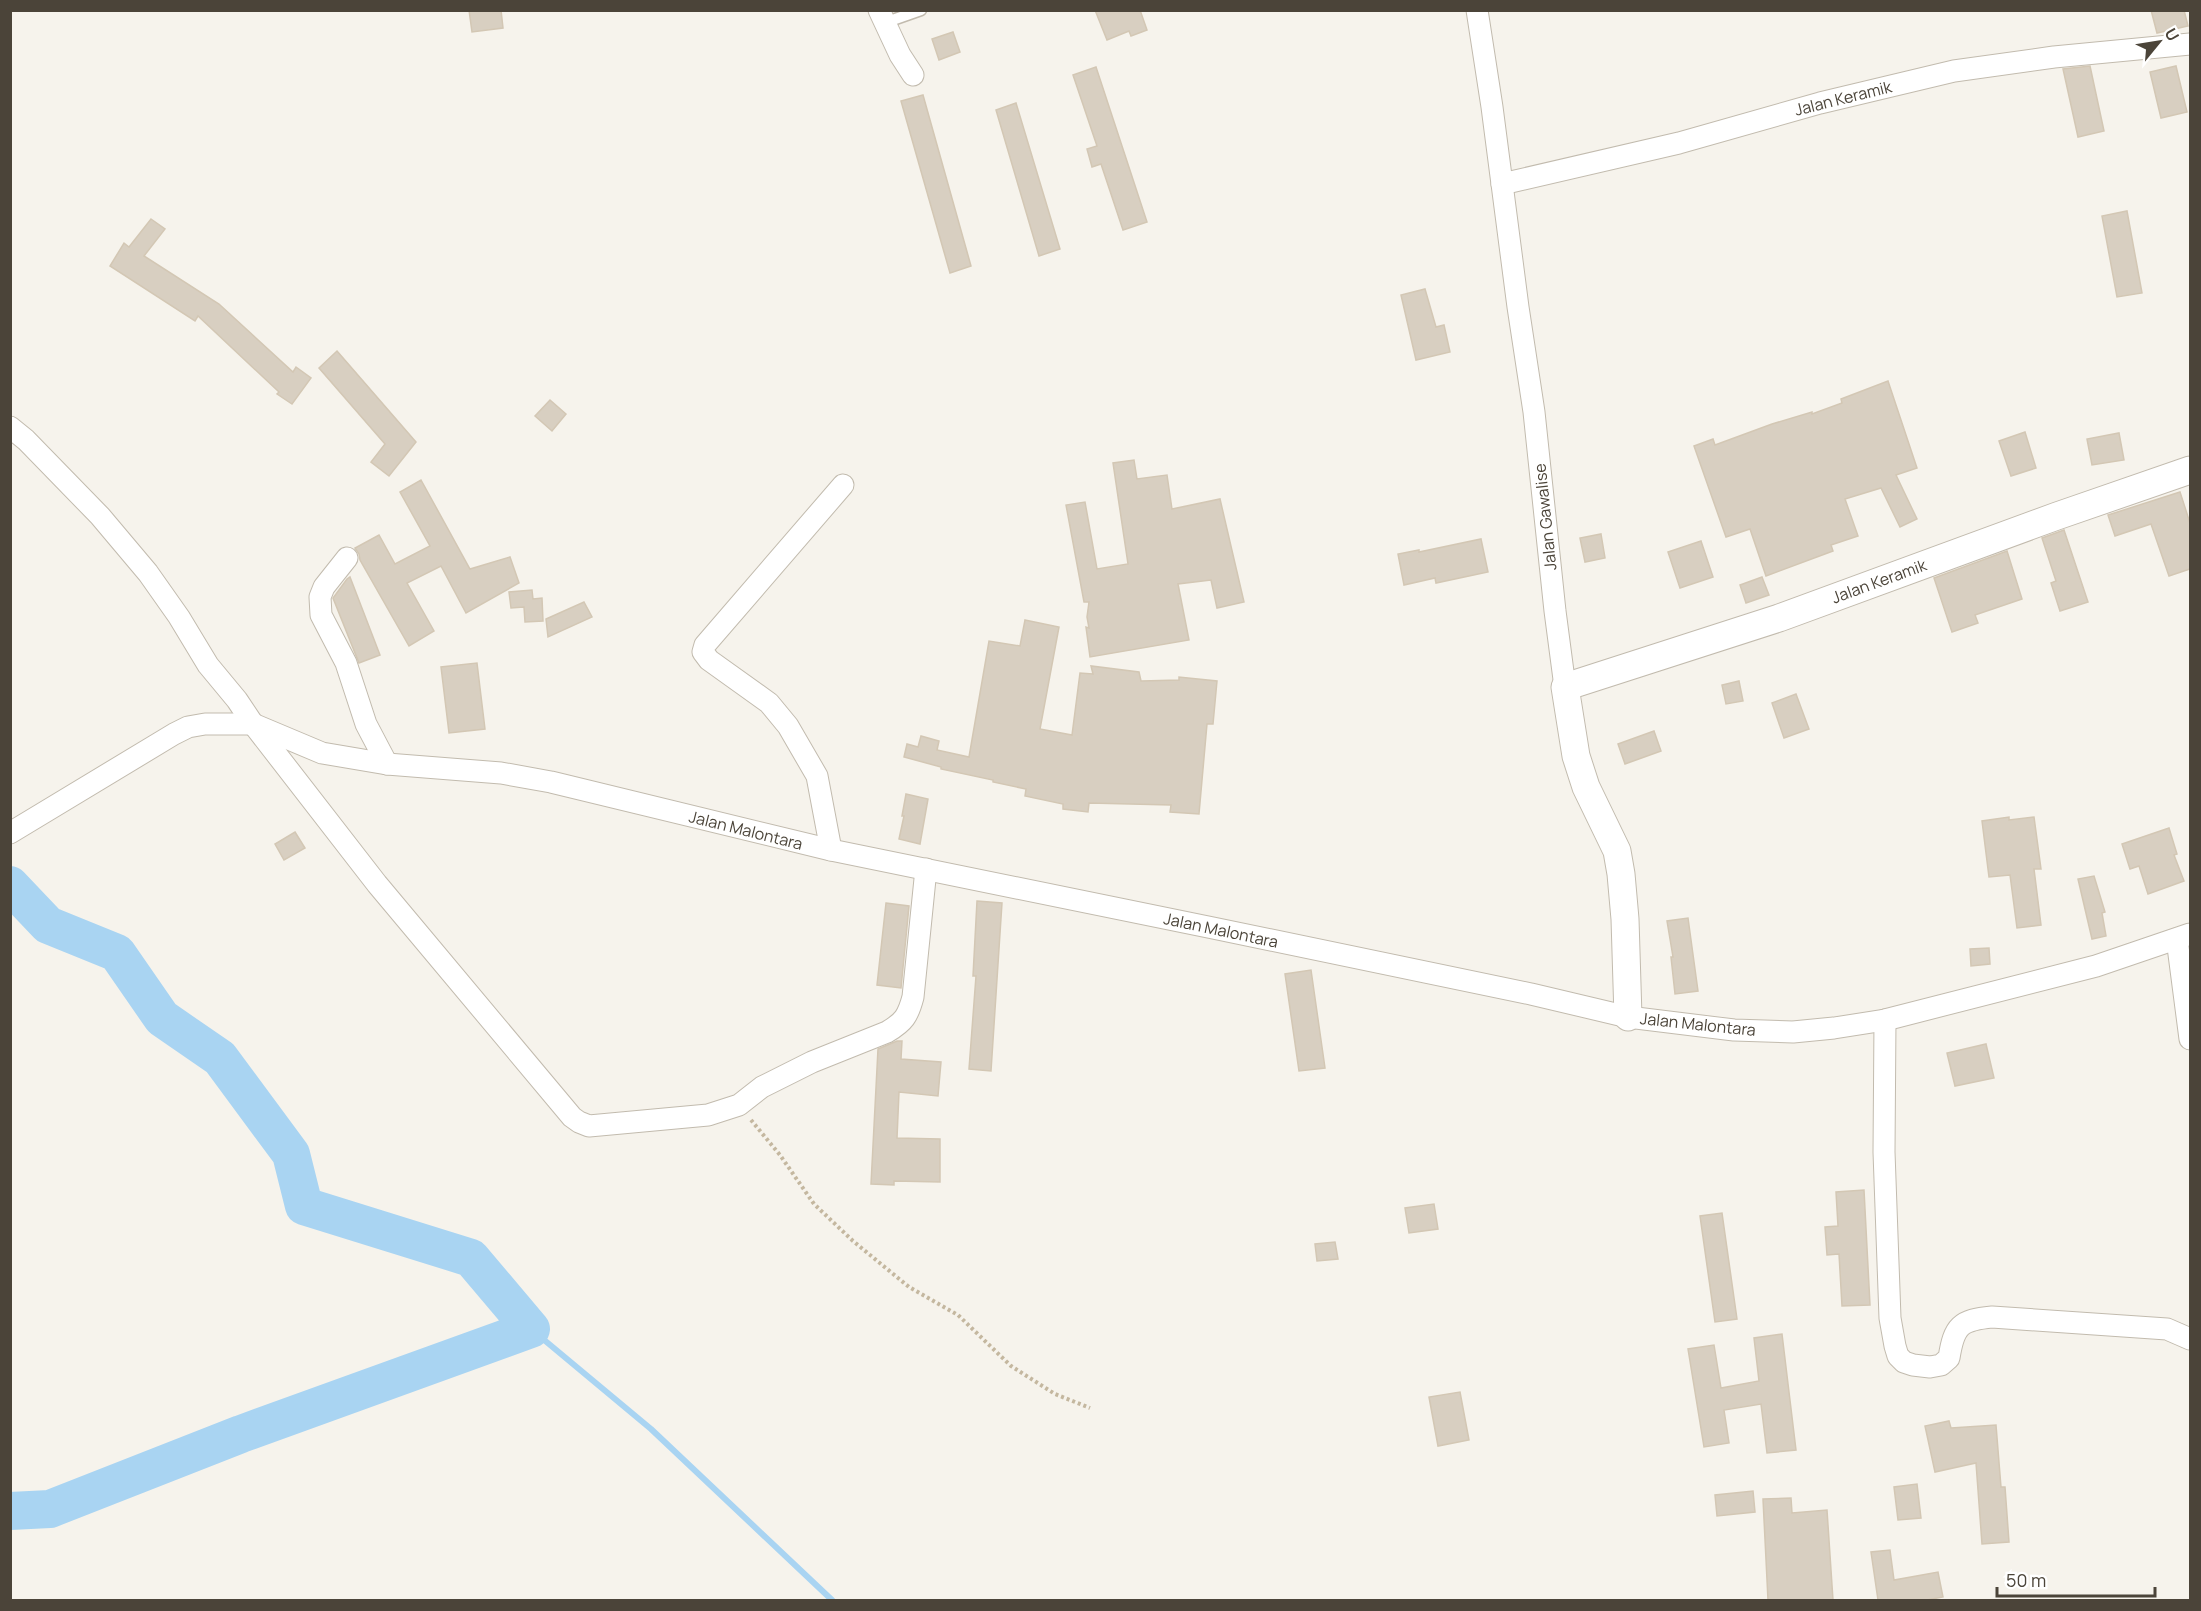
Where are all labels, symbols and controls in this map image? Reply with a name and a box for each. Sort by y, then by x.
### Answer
north arrow [2129,12,2189,72]
text: U [2160,24,2184,45]
street label: Jalan Keramik [1792,75,1895,121]
street label: Jalan Gawalise [1528,462,1562,572]
street label: Jalan Keramik [1829,553,1930,608]
street label: Jalan Malontara [687,805,805,855]
street label: Jalan Malontara [1162,907,1280,953]
street label: Jalan Malontara [1639,1007,1757,1041]
scale bar [1997,1560,2154,1598]
text: 50 m [2006,1568,2046,1592]

